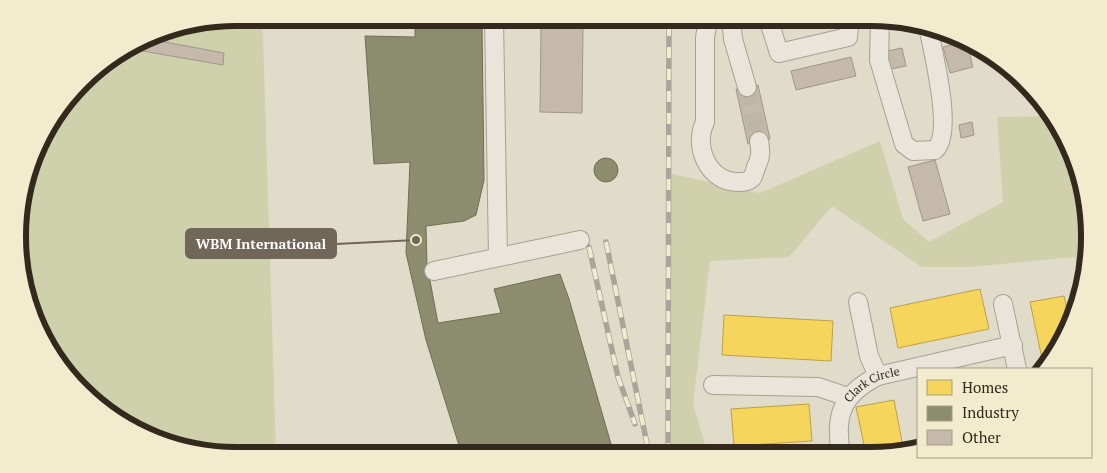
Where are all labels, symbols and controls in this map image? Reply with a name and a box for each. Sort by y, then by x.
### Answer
callout: WBM International [186,229,336,258]
text: WBM International [196,234,327,253]
street label: Clark Circle [840,363,901,405]
legend [917,368,1092,458]
text: Homes [962,377,1008,397]
text: Industry [962,402,1019,422]
text: Other [962,427,1001,447]

